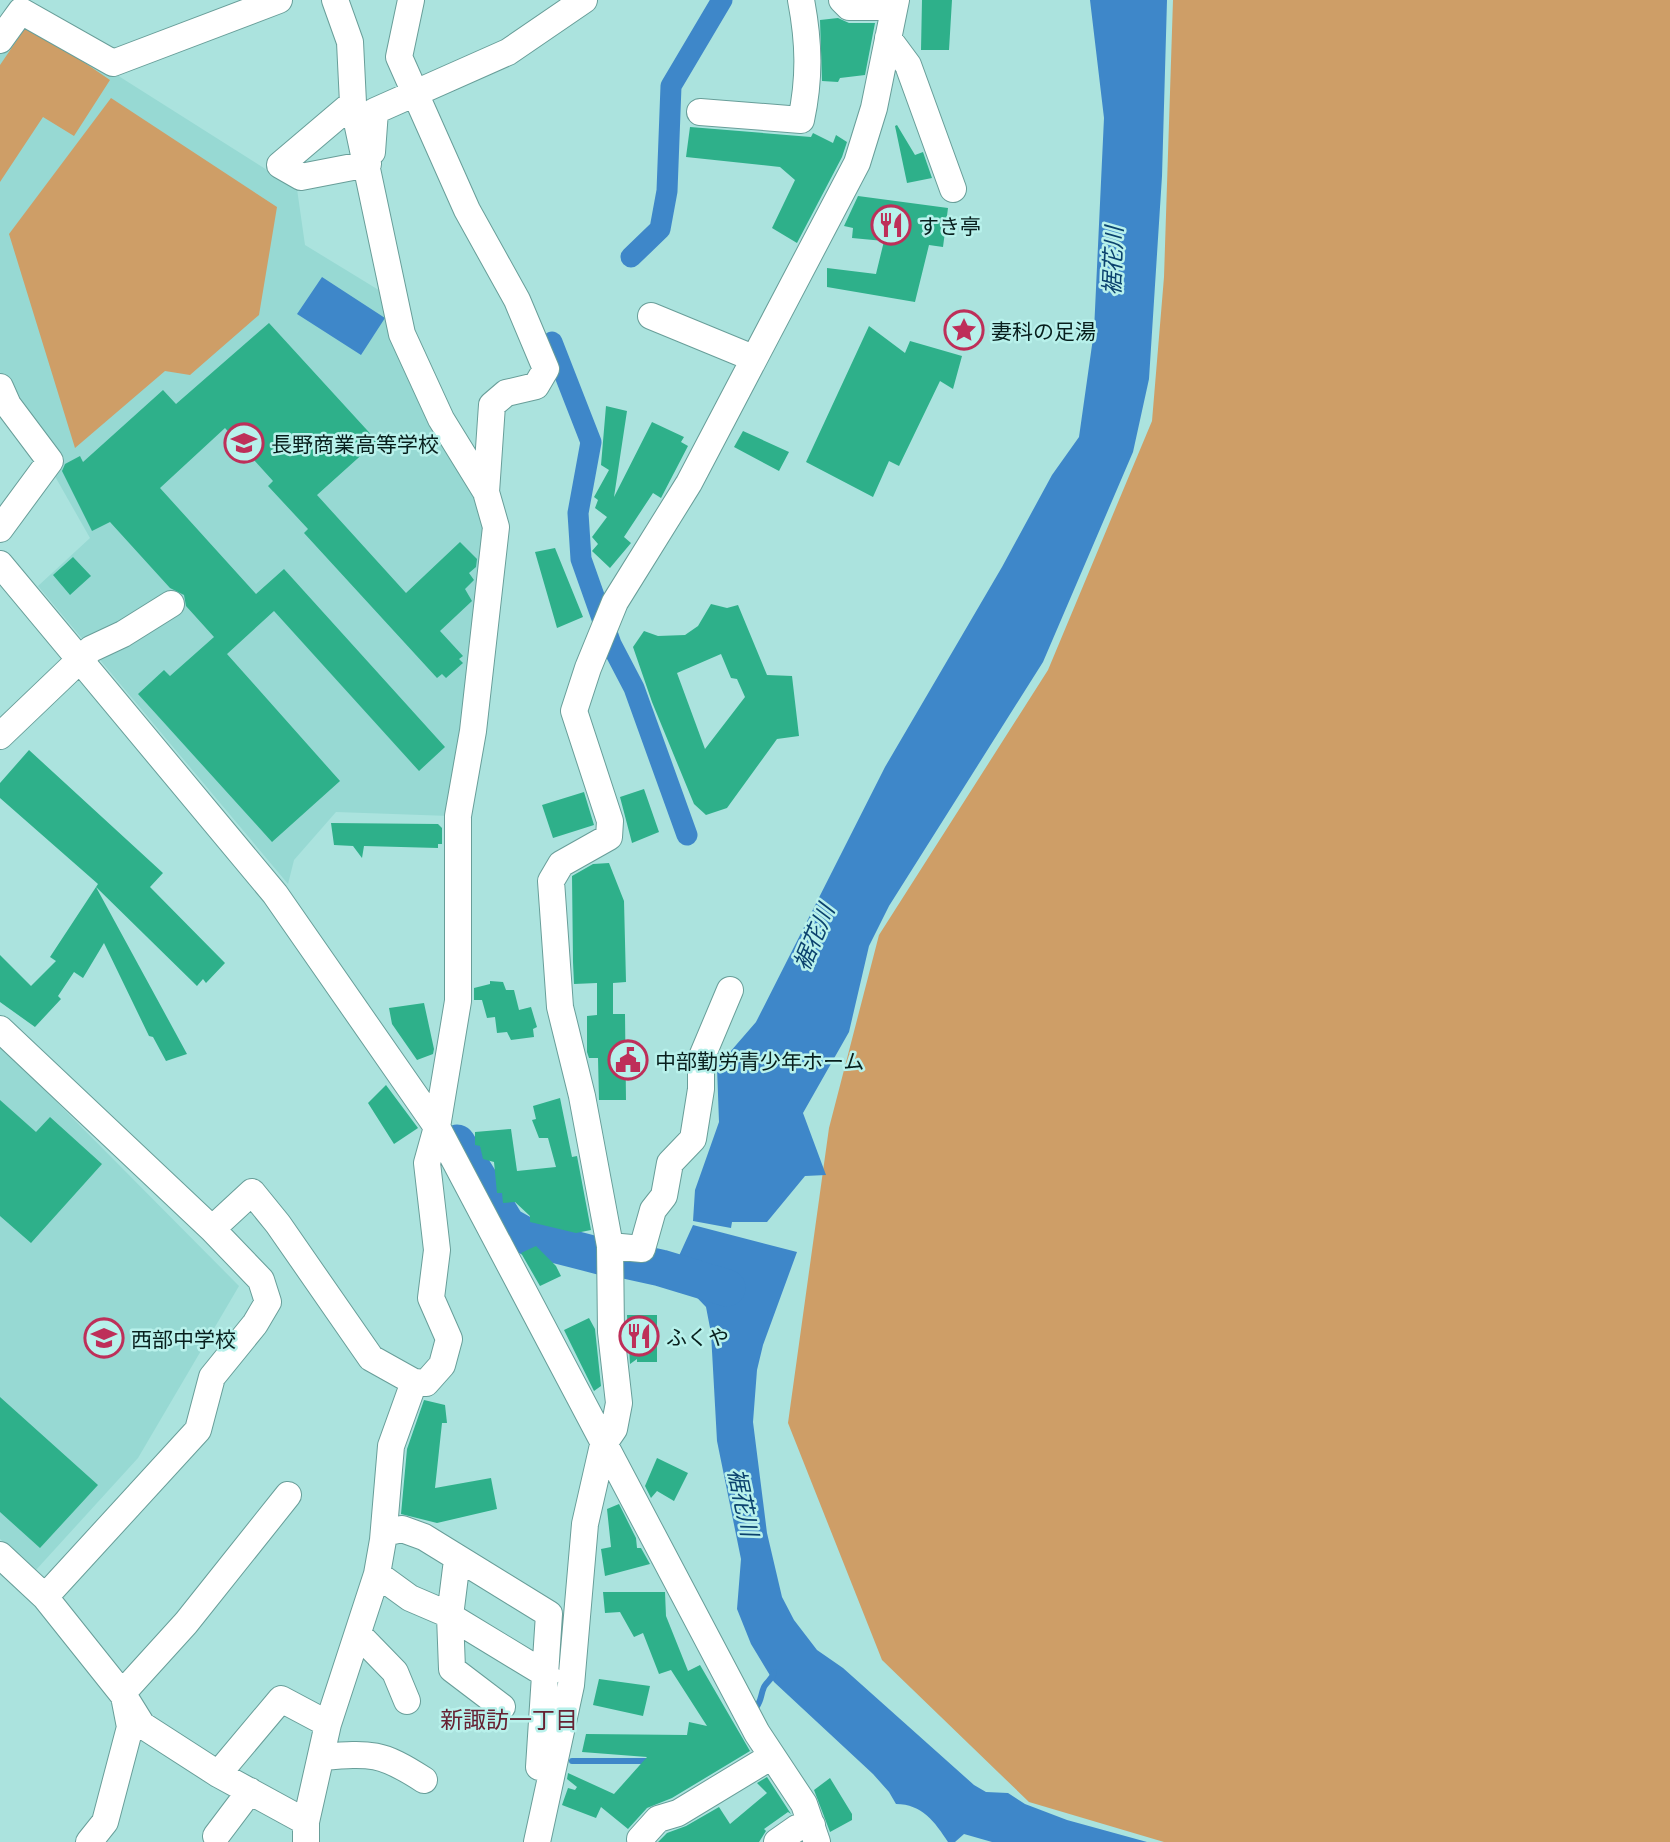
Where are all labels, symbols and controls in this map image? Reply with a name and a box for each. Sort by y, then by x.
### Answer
restaurant icon: すき亭 [870,204,912,246]
place label: すき亭 [918,213,981,238]
water label: 裾花川 [1097,223,1127,296]
place icon: 妻科の足湯 [943,309,985,351]
place label: 妻科の足湯 [991,318,1096,343]
school or university icon: 長野商業高等学校 [223,422,265,464]
place label: 長野商業高等学校 [271,431,439,456]
water label: 裾花川 [787,897,841,974]
public building icon: 中部勤労青少年ホーム [607,1039,649,1081]
place label: 中部勤労青少年ホーム [655,1048,864,1073]
restaurant icon: ふくや [618,1315,660,1357]
school or university icon: 西部中学校 [83,1317,125,1359]
place label: ふくや [666,1324,729,1349]
place label: 西部中学校 [131,1326,236,1351]
water label: 裾花川 [723,1465,765,1542]
district label: 新諏訪一丁目 [440,1705,578,1733]

